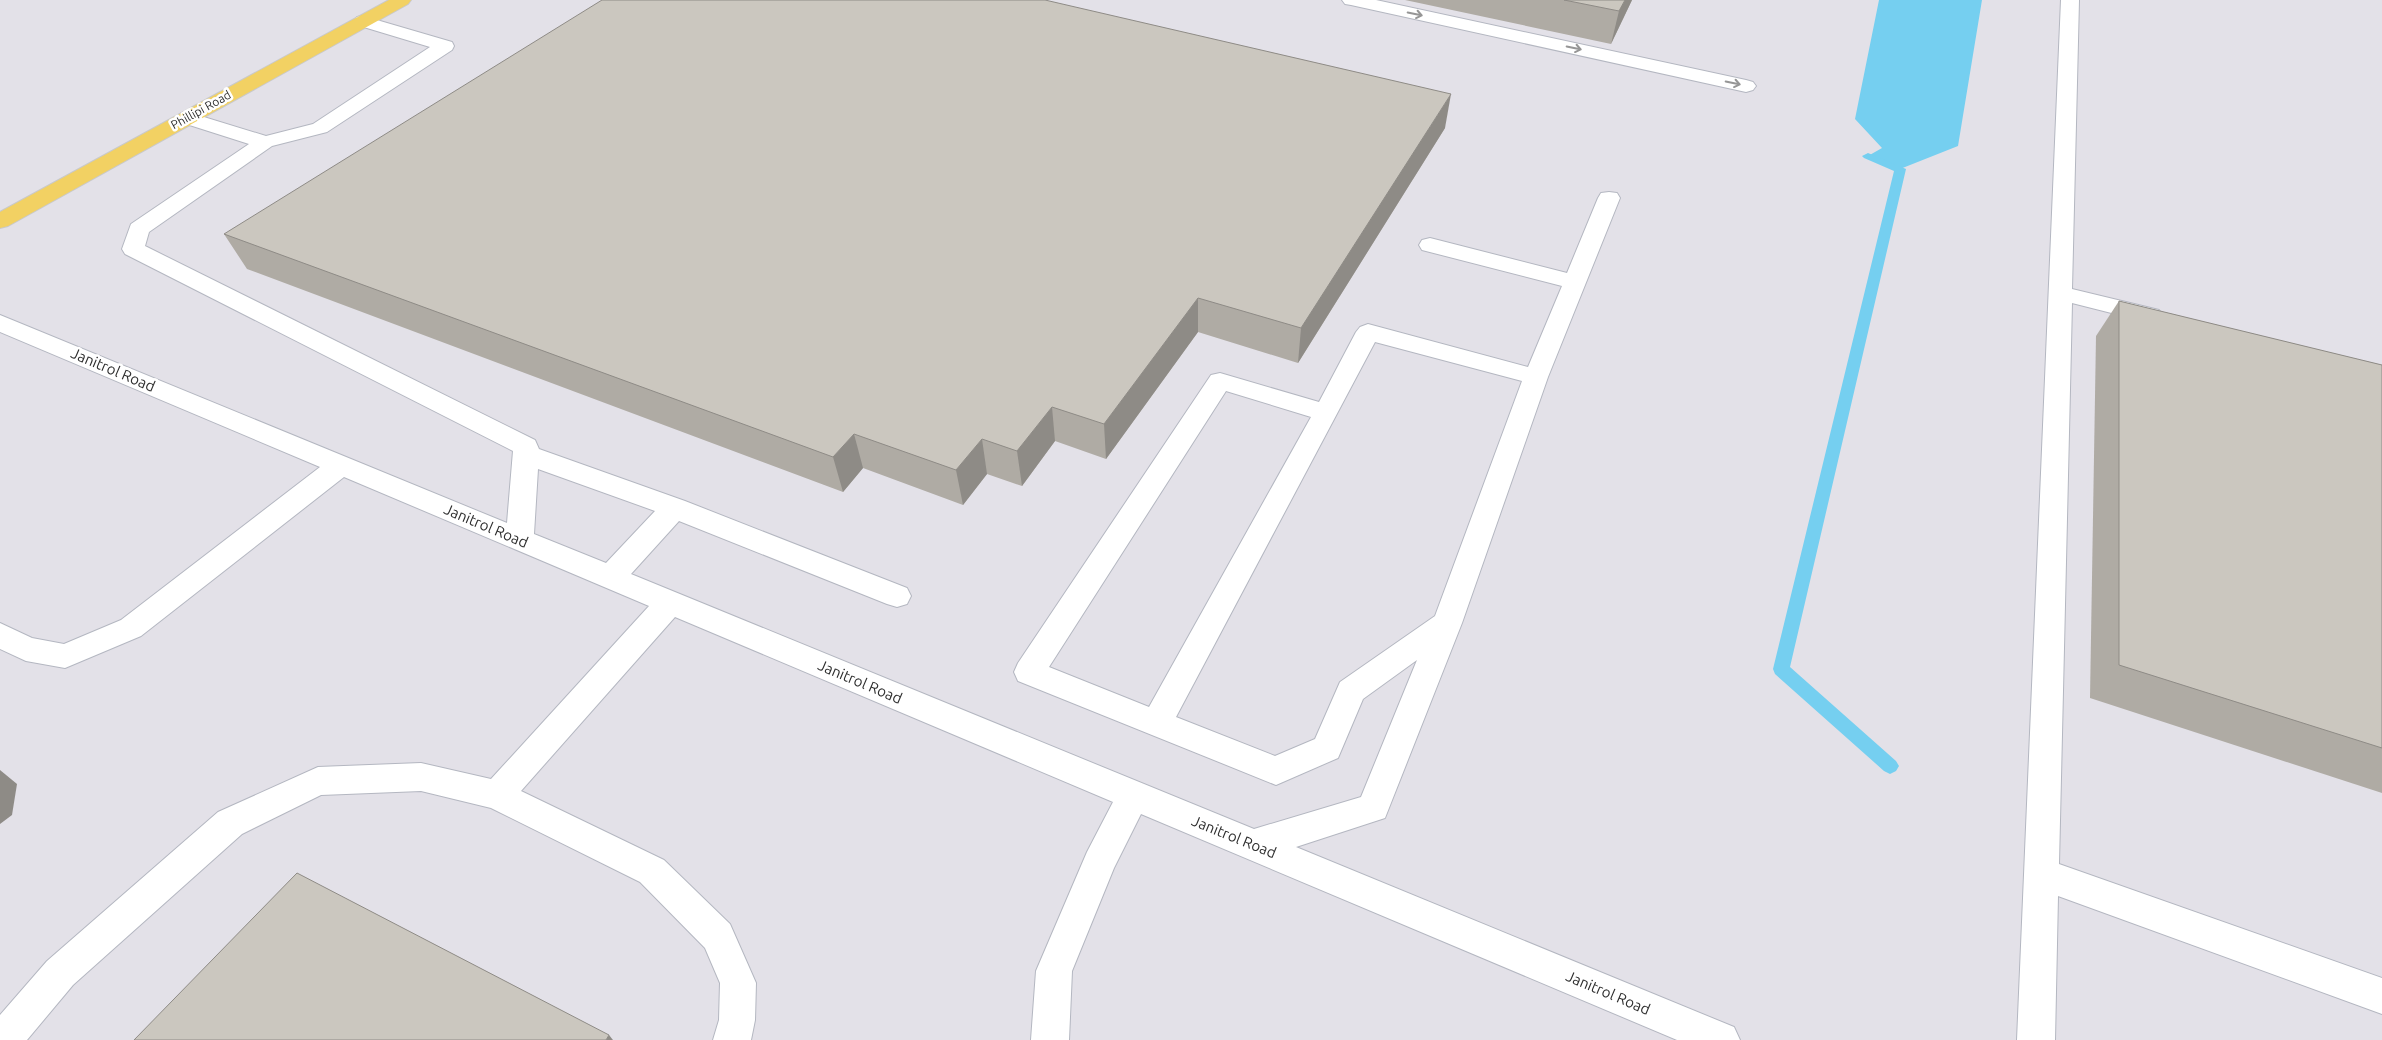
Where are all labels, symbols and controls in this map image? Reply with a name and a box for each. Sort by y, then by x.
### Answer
one-way arrow [1407,10,1423,19]
one-way arrow [1566,44,1582,54]
one-way arrow [1725,79,1741,88]
street label: Phillipi Road [169,88,233,131]
street label: Janitrol Road [69,344,158,395]
street label: Janitrol Road [442,500,531,551]
street label: Janitrol Road [816,656,905,707]
street label: Janitrol Road [1189,812,1279,861]
street label: Janitrol Road [1564,967,1653,1018]

